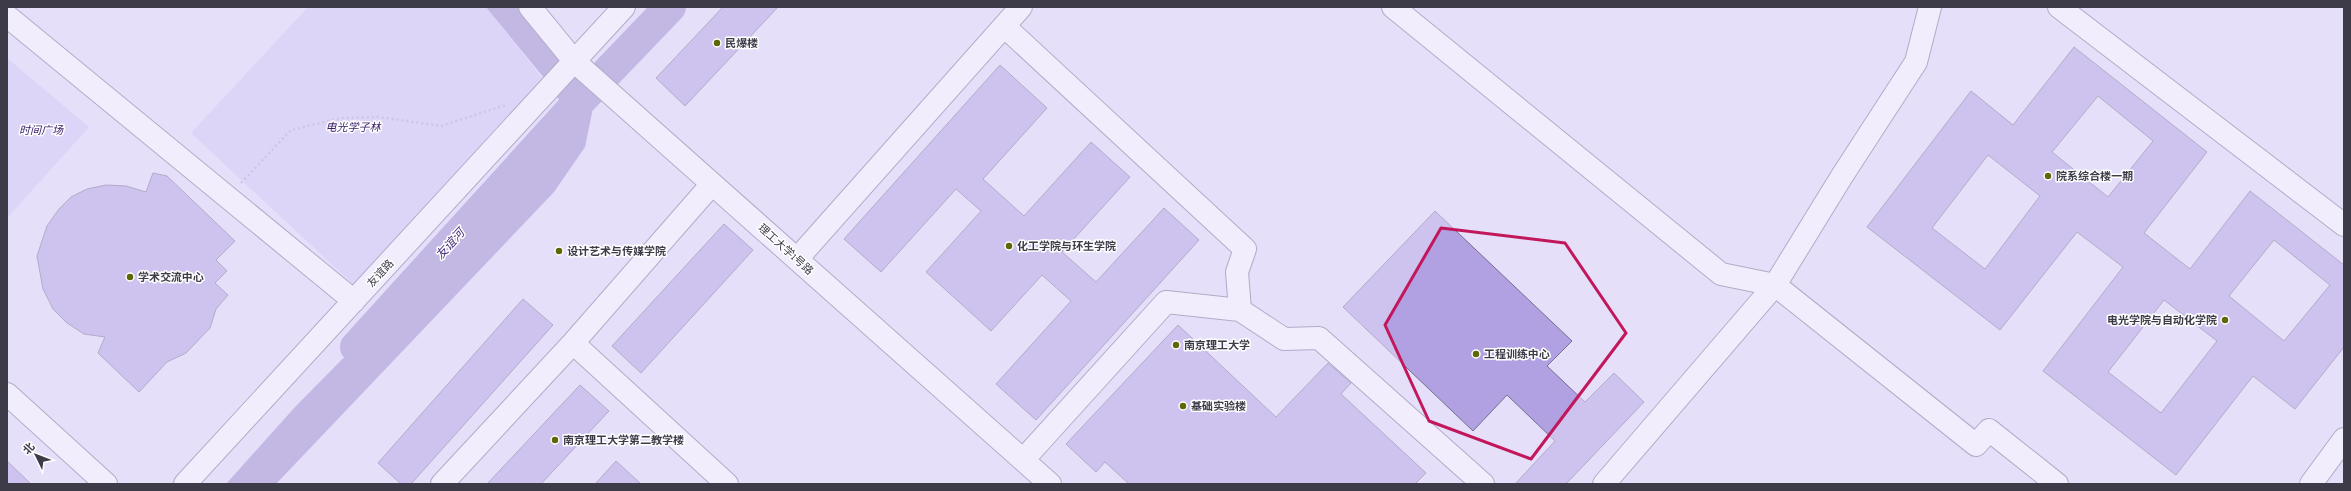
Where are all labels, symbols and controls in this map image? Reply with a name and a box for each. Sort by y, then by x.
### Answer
place label: 民爆楼 [725,37,758,49]
marker: 民爆楼 [712,38,722,48]
park label: 电光学子林 [326,121,382,133]
park label: 时间广场 [19,124,64,136]
place label: 院系综合楼一期 [2056,170,2133,182]
marker: 院系综合楼一期 [2043,171,2053,181]
street label: 理工大学1号路 [756,221,816,277]
water label: 友谊河 [433,224,469,262]
place label: 化工学院与环生学院 [1017,240,1116,252]
marker: 化工学院与环生学院 [1004,241,1014,251]
place label: 设计艺术与传媒学院 [567,245,666,257]
marker: 设计艺术与传媒学院 [554,246,564,256]
street label: 友谊路 [364,257,396,289]
place label: 学术交流中心 [138,271,204,283]
marker: 学术交流中心 [125,272,135,282]
place label: 电光学院与自动化学院 [2107,314,2217,326]
marker: 电光学院与自动化学院 [2220,315,2230,325]
place label: 南京理工大学 [1184,339,1250,351]
marker: 南京理工大学 [1171,340,1181,350]
place label: 工程训练中心 [1484,348,1550,360]
marker: 工程训练中心 [1471,349,1481,359]
place label: 基础实验楼 [1191,400,1246,412]
marker: 基础实验楼 [1178,401,1188,411]
place label: 南京理工大学第二教学楼 [563,434,684,446]
north arrow [16,435,56,475]
marker: 南京理工大学第二教学楼 [550,435,560,445]
text: 北 [21,440,37,456]

